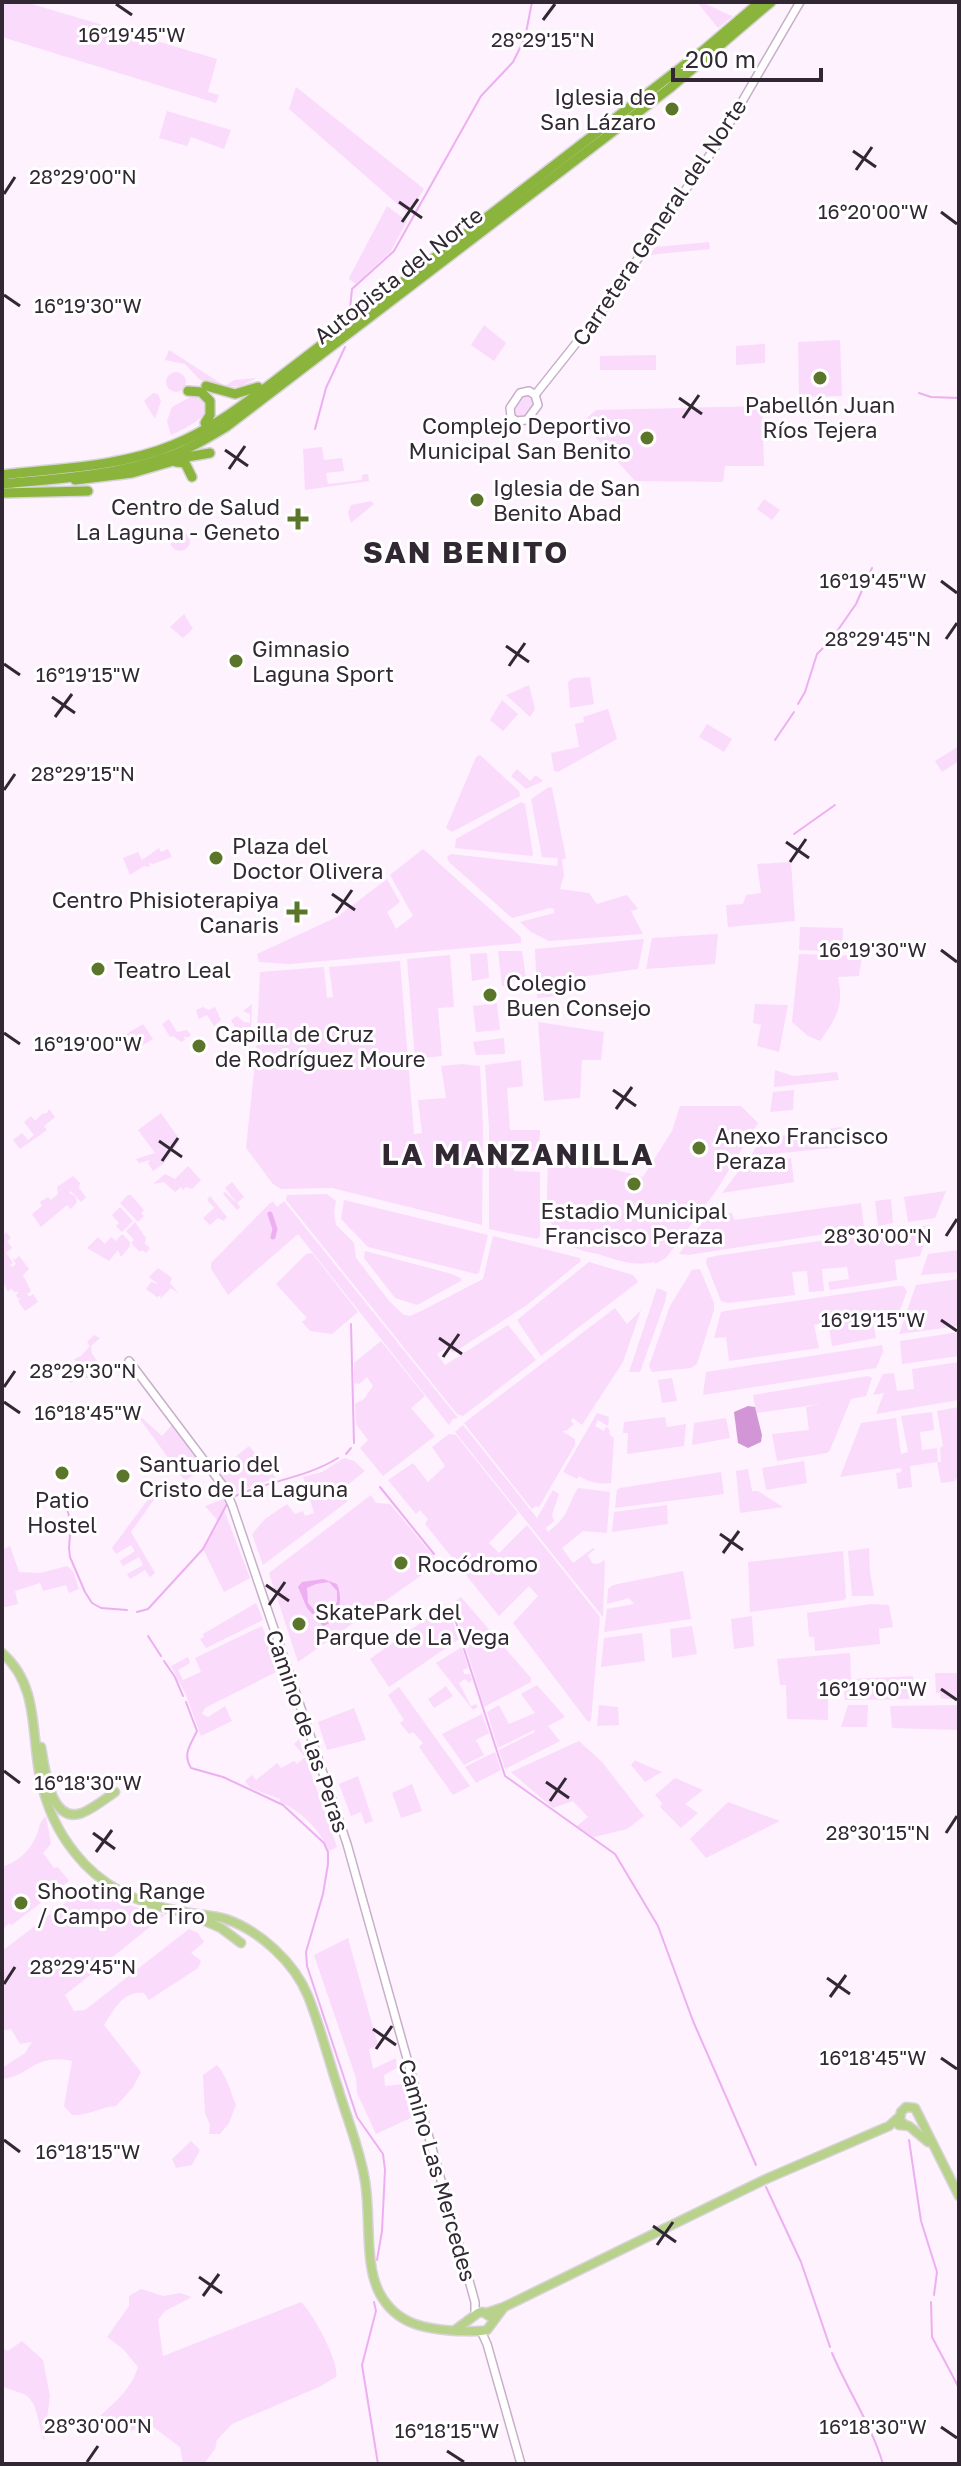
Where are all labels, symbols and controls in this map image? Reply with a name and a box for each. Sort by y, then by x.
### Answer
text: 16°19'45"W [79,22,186,46]
text: 28°29'15"N [491,27,595,51]
scale bar [673,32,821,82]
text: 200 m [685,44,756,73]
place label: Iglesia de San Lázaro [540,83,656,135]
street label: Carretera General del Norte [566,93,752,351]
marker: Iglesia de San Lázaro [663,100,681,118]
text: 28°29'00"N [29,164,137,188]
text: 16°20'00"W [818,199,928,223]
street label: Autopista del Norte [308,201,488,349]
text: 16°19'30"W [34,293,142,317]
marker: Pabellón Juan Ríos Tejera [811,369,829,387]
place label: Pabellón Juan Ríos Tejera [745,391,895,443]
place label: Complejo Deportivo Municipal San Benito [408,412,631,464]
marker: Complejo Deportivo Municipal San Benito [638,429,656,447]
place label: Iglesia de San Benito Abad [493,474,640,526]
marker: Iglesia de San Benito Abad [468,491,486,509]
place label: Centro de Salud La Laguna - Geneto [75,493,280,545]
marker: Centro de Salud La Laguna - Geneto [287,508,309,530]
district label: SAN BENITO [363,534,569,570]
text: 16°19'45"W [820,568,927,592]
text: 28°29'45"N [825,626,931,650]
place label: Gimnasio Laguna Sport [252,635,394,687]
marker: Gimnasio Laguna Sport [227,652,245,670]
text: 16°19'15"W [36,662,140,686]
text: 28°29'15"N [31,761,135,785]
place label: Plaza del Doctor Olivera [232,832,383,884]
marker: Plaza del Doctor Olivera [207,849,225,867]
place label: Centro Phisioterapiya Canaris [52,886,279,938]
marker: Centro Phisioterapiya Canaris [286,901,308,923]
text: 16°19'30"W [819,937,927,961]
place label: Teatro Leal [114,956,231,983]
marker: Teatro Leal [89,960,107,978]
place label: Colegio Buen Consejo [506,969,651,1021]
marker: Colegio Buen Consejo [481,986,499,1004]
place label: Capilla de Cruz de Rodríguez Moure [215,1020,426,1072]
text: 16°19'00"W [34,1031,142,1055]
marker: Capilla de Cruz de Rodríguez Moure [190,1037,208,1055]
place label: Anexo Francisco Peraza [715,1122,888,1174]
district label: LA MANZANILLA [382,1136,654,1172]
marker: Anexo Francisco Peraza [690,1139,708,1157]
marker: Estadio Municipal Francisco Peraza [625,1175,643,1193]
place label: Estadio Municipal Francisco Peraza [541,1197,727,1249]
text: 28°30'00"N [824,1223,932,1247]
text: 16°19'15"W [821,1307,925,1331]
text: 28°29'30"N [30,1358,136,1382]
text: 16°18'45"W [34,1400,142,1424]
place label: Santuario del Cristo de La Laguna [139,1450,348,1502]
marker: Patio Hostel [53,1464,71,1482]
marker: Santuario del Cristo de La Laguna [114,1467,132,1485]
place label: Patio Hostel [27,1486,97,1538]
place label: Rocódromo [417,1550,538,1577]
marker: Rocódromo [392,1554,410,1572]
place label: SkatePark del Parque de La Vega [315,1598,510,1650]
marker: SkatePark del Parque de La Vega [290,1615,308,1633]
street label: Camino de las Peras [261,1626,355,1836]
text: 16°19'00"W [819,1676,927,1700]
text: 16°18'30"W [34,1770,142,1794]
text: 28°30'15"N [826,1820,930,1844]
place label: Shooting Range / Campo de Tiro [37,1877,205,1929]
marker: Shooting Range / Campo de Tiro [12,1894,30,1912]
text: 28°29'45"N [30,1954,136,1978]
text: 16°18'45"W [819,2045,927,2069]
street label: Camino Las Mercedes [393,2056,483,2284]
text: 16°18'15"W [36,2139,140,2163]
text: 28°30'00"N [44,2413,152,2437]
text: 16°18'30"W [819,2414,927,2438]
text: 16°18'15"W [395,2418,499,2442]

